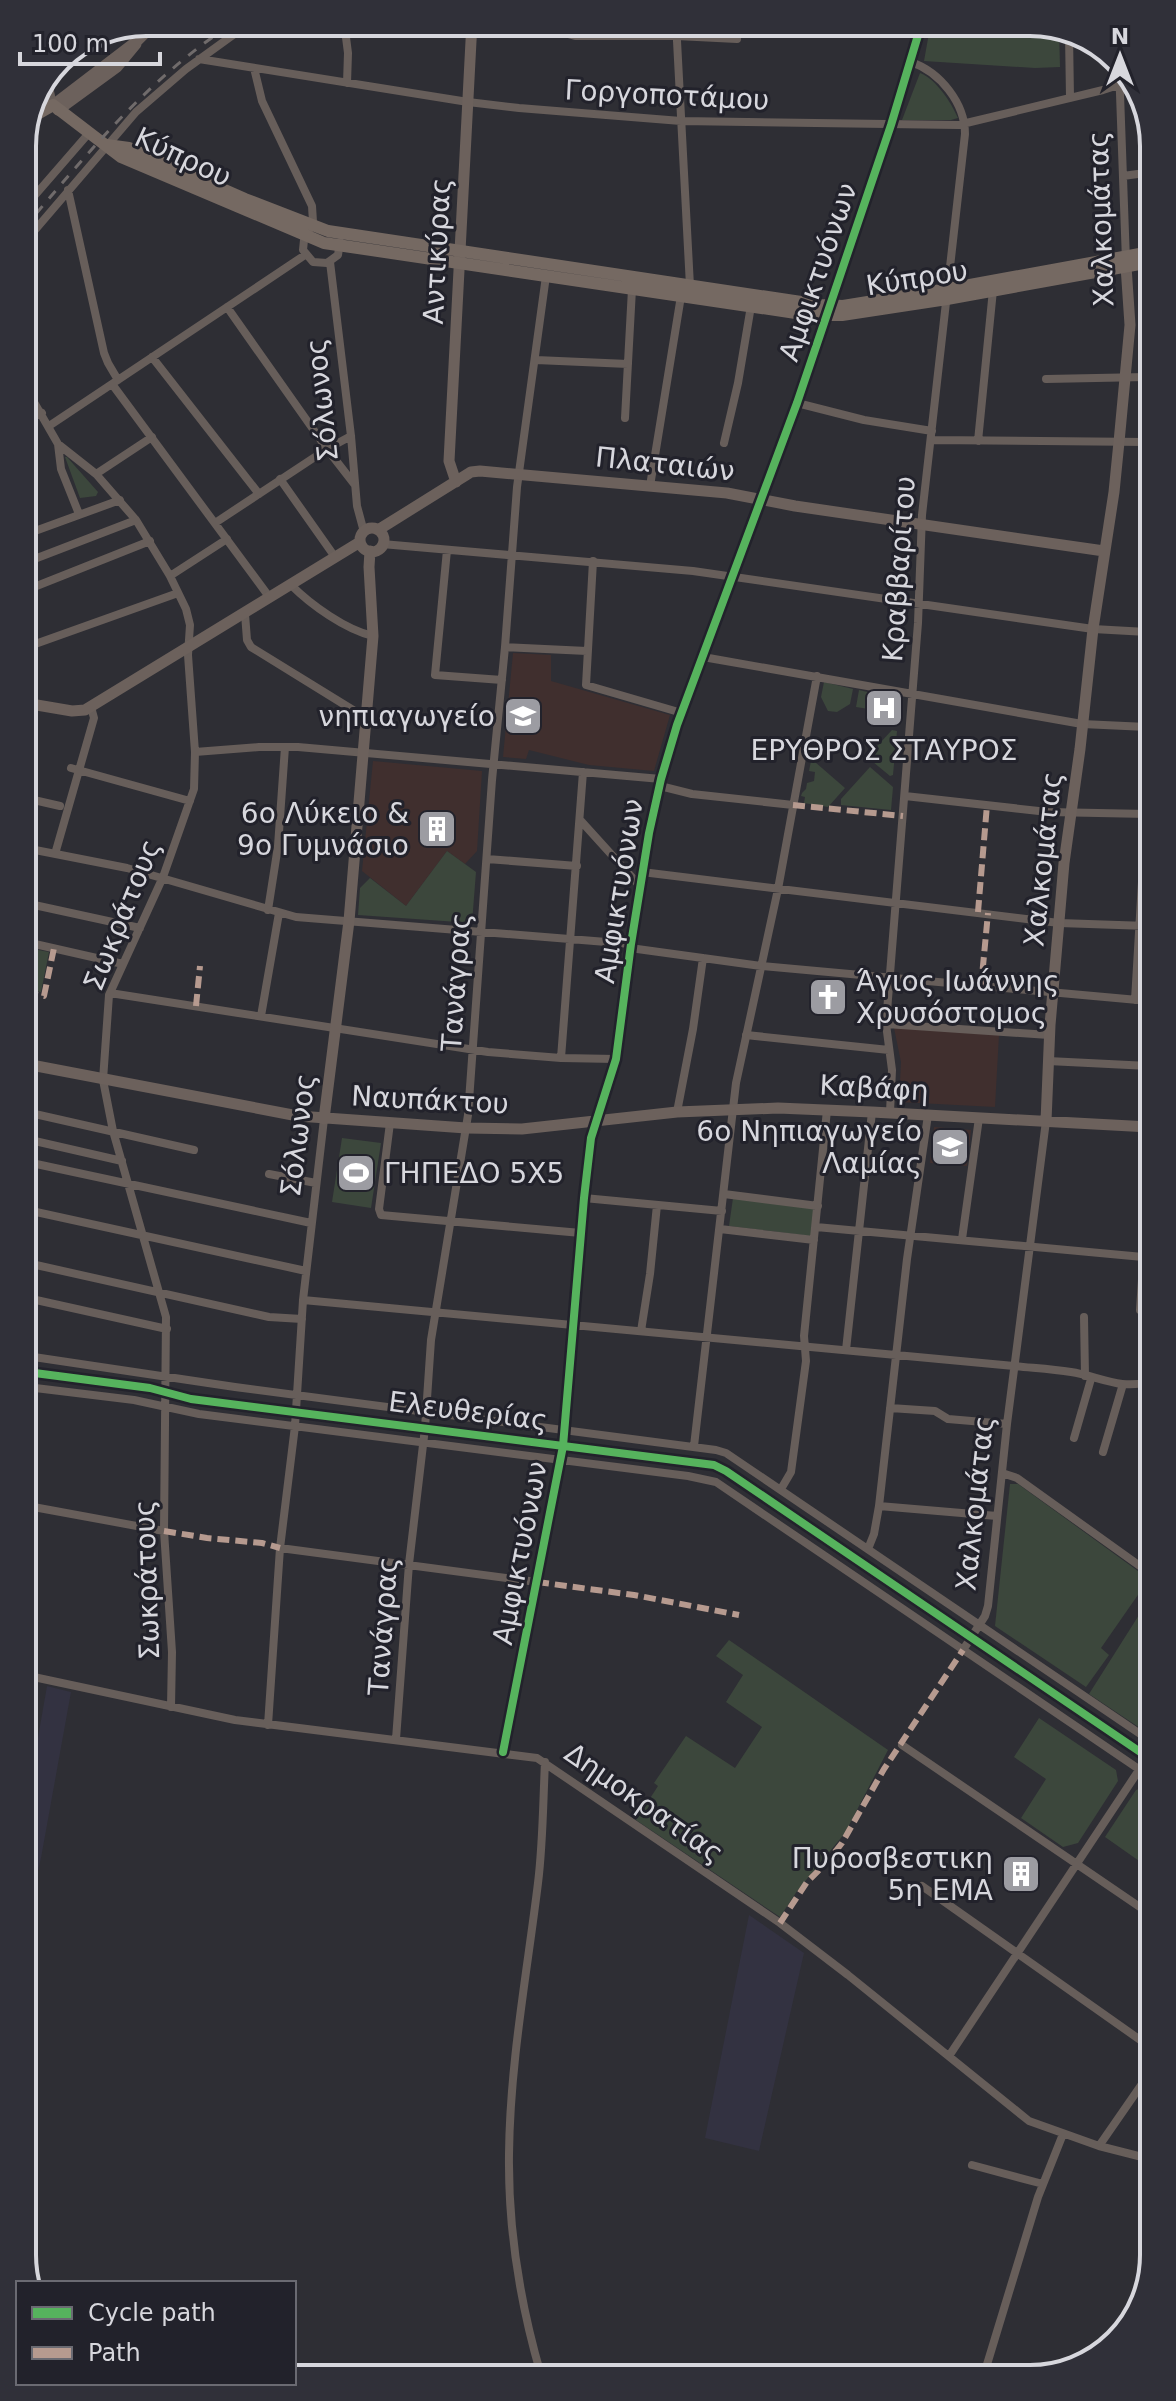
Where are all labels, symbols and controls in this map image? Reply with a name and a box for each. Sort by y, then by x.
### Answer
scale bar [20,16,160,66]
north arrow [1080,16,1160,96]
text: N [1111,24,1129,49]
text: 100 m [32,30,109,58]
street label: Γοργοποτάμου [564,73,770,117]
street label: Κύπρου [130,120,236,194]
street label: Χαλκομάτας [1081,131,1121,307]
street label: Αντικύρας [417,177,457,325]
street label: Αμφικτυόνων [772,179,864,365]
street label: Κύπρου [864,254,970,302]
street label: Σόλωνος [299,337,345,463]
street label: Πλαταιών [594,440,736,488]
street label: Κραββαρίτου [876,475,922,663]
hospital icon: ΕΡΥΘΡΟΣ ΣΤΑΥΡΟΣ [863,687,905,729]
school or university icon: νηπιαγωγείο [502,695,544,737]
place label: νηπιαγωγείο [318,700,495,733]
place label: ΕΡΥΘΡΟΣ ΣΤΑΥΡΟΣ [751,734,1017,767]
street label: Χαλκομάτας [1017,770,1069,948]
street label: Αμφικτυόνων [588,796,650,986]
place label: 6ο Λύκειο & 9ο Γυμνάσιο [237,797,409,862]
building icon: 6ο Λύκειο & 9ο Γυμνάσιο [416,808,458,850]
street label: Σωκράτους [77,834,167,996]
street label: Τανάγρας [435,912,477,1053]
place label: Άγιος Ιωάννης Χρυσόστομος [856,965,1060,1030]
church icon: Άγιος Ιωάννης Χρυσόστομος [807,976,849,1018]
street label: Καβάφη [819,1069,929,1107]
street label: Σόλωνος [274,1071,322,1199]
street label: Ναυπάκτου [350,1079,510,1121]
place label: 6ο Νηπιαγωγείο Λαμίας [696,1115,922,1180]
school or university icon: 6ο Νηπιαγωγείο Λαμίας [929,1126,971,1168]
sports icon: ΓΗΠΕΔΟ 5X5 [335,1152,377,1194]
place label: ΓΗΠΕΔΟ 5X5 [384,1157,564,1190]
street label: Ελευθερίας [387,1385,549,1437]
street label: Χαλκομάτας [949,1414,1001,1592]
street label: Αμφικτυόνων [486,1458,554,1648]
street label: Σωκράτους [128,1499,166,1661]
street label: Τανάγρας [362,1556,404,1697]
street label: Δημοκρατίας [558,1736,730,1870]
place label: Πυροσβεστικη 5η ΕΜΑ [792,1842,993,1907]
building icon: Πυροσβεστικη 5η ΕΜΑ [1000,1853,1042,1895]
legend [16,2281,296,2385]
text: Cycle path [88,2299,216,2327]
text: Path [88,2339,141,2367]

